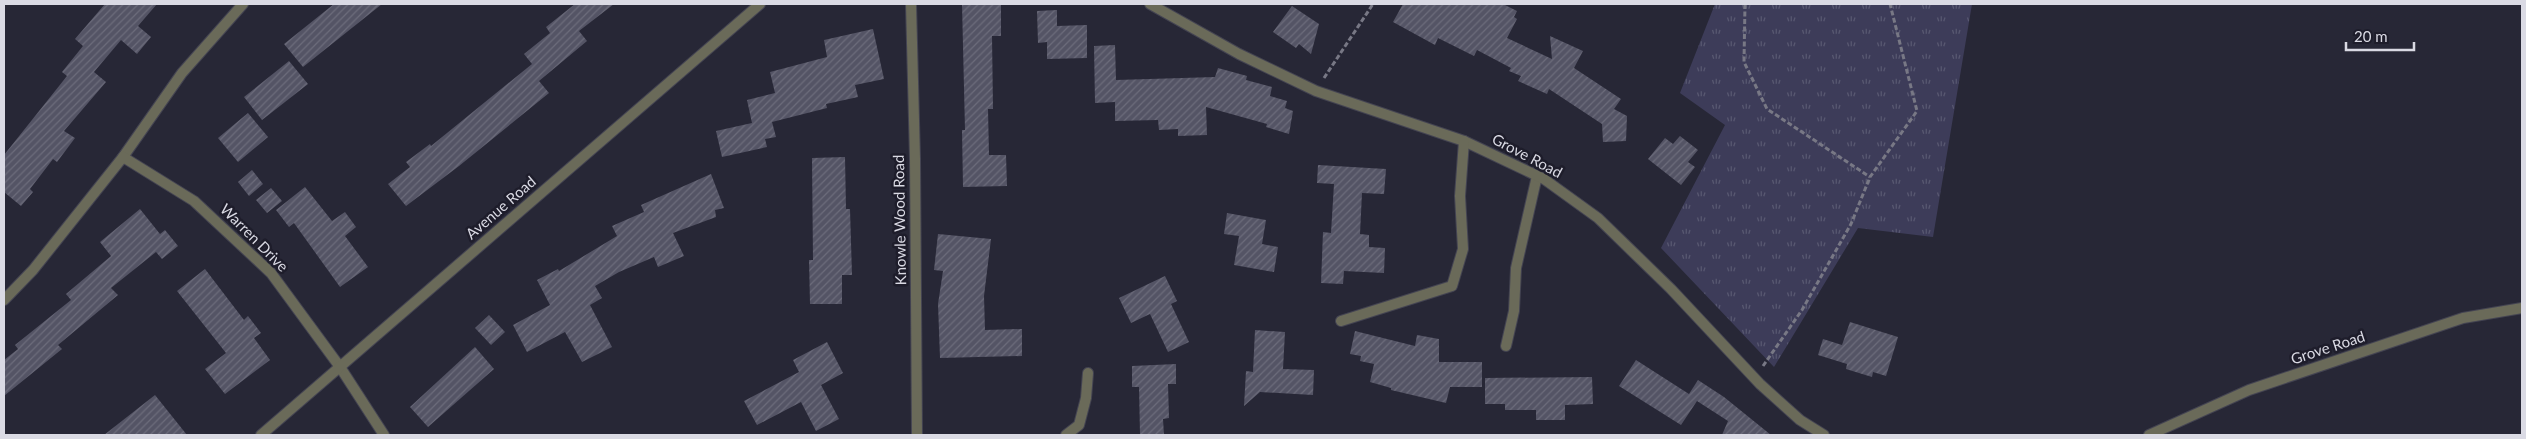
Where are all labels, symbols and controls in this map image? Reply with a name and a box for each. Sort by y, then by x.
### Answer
scale bar [2346,20,2414,52]
text: 20 m [2354,27,2388,45]
street label: Grove Road [1489,129,1566,181]
street label: Knowle Wood Road [889,154,909,286]
street label: Avenue Road [462,172,539,243]
street label: Warren Drive [217,200,292,275]
street label: Grove Road [2288,327,2367,367]

